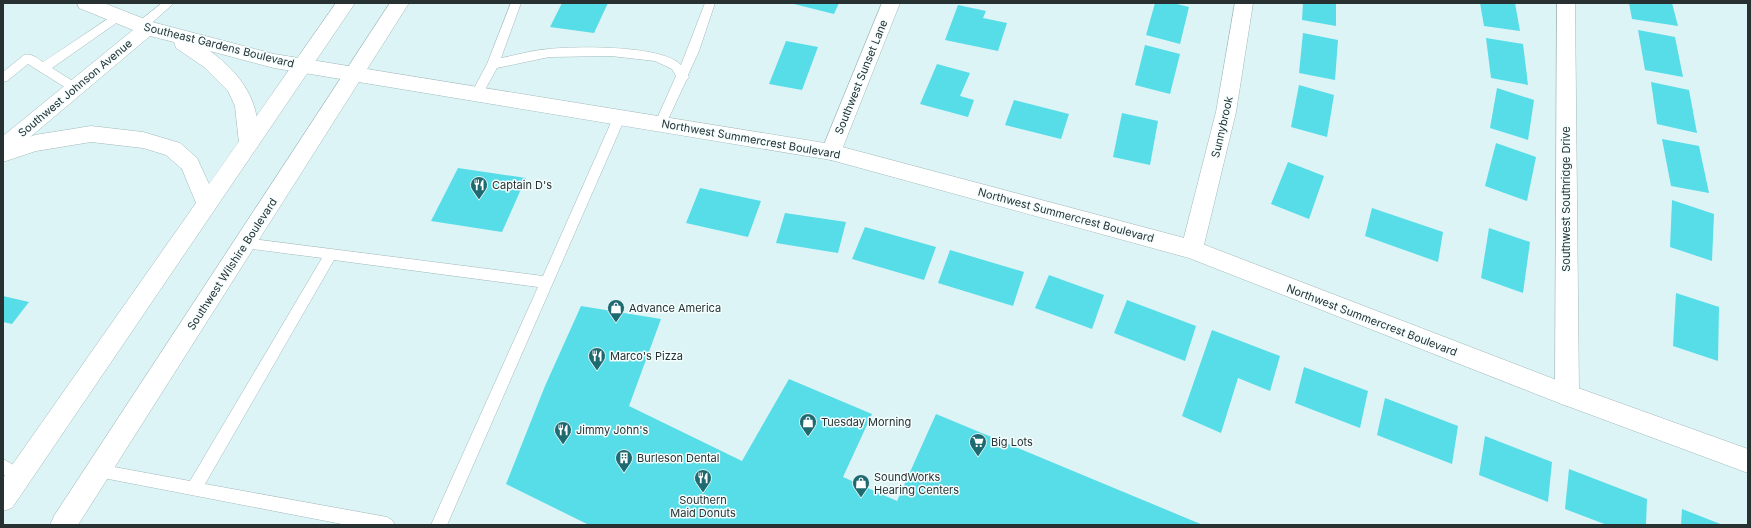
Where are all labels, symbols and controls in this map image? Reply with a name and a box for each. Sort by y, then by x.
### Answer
street label: Southwest Sunset Lane [832,18,890,136]
street label: Southeast Gardens Boulevard [142,20,296,70]
street label: Southwest Johnson Avenue [15,36,135,140]
street label: Sunnybrook [1208,95,1236,159]
street label: Northwest Summercrest Boulevard [660,116,842,162]
street label: Southwest Southridge Drive [1559,126,1573,272]
restaurant icon: Captain D's [469,175,489,200]
place label: Captain D's [492,178,552,192]
street label: Northwest Summercrest Boulevard [977,185,1155,245]
street label: Southwest Wilshire Boulevard [184,195,280,333]
street label: Northwest Summercrest Boulevard [1285,281,1459,359]
shop icon: Advance America [606,298,626,323]
place label: Advance America [629,301,721,315]
restaurant icon: Marco's Pizza [587,346,607,371]
place label: Marco's Pizza [610,349,683,363]
shop icon: Tuesday Morning [798,412,818,437]
place label: Tuesday Morning [821,415,911,429]
restaurant icon: Jimmy John's [553,420,573,445]
place label: Jimmy John's [576,423,649,437]
supermarket icon: Big Lots [968,432,988,457]
place label: Big Lots [991,435,1033,449]
building icon: Burleson Dental [614,448,634,473]
place label: Burleson Dental [637,451,719,465]
restaurant icon: Southern Maid Donuts [693,468,713,493]
place label: SoundWorks Hearing Centers [874,470,959,497]
shop icon: SoundWorks Hearing Centers [851,473,871,498]
place label: Southern Maid Donuts [670,493,736,520]

